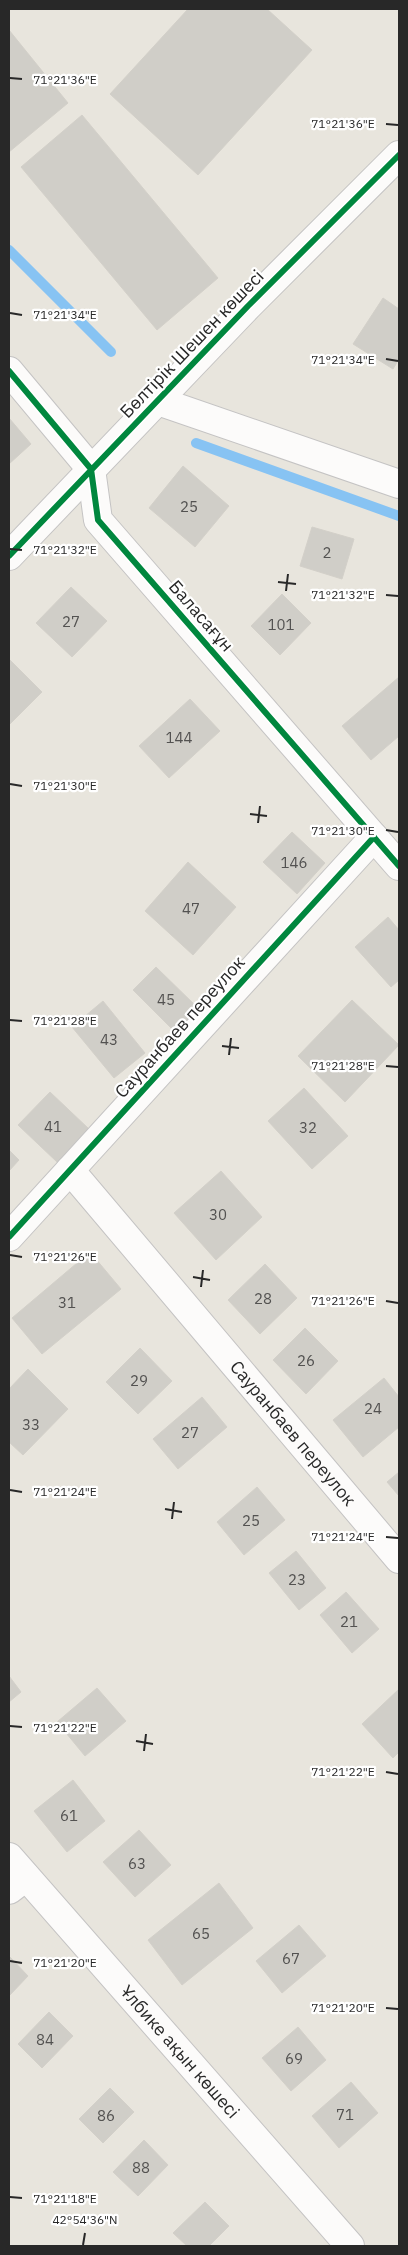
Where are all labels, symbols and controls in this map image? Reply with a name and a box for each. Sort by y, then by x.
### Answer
text: 71°21'36"E [33,72,97,87]
text: 71°21'36"E [311,116,375,131]
street label: Бөлтірік Шешен көшесі [115,265,268,423]
text: 71°21'34"E [33,307,97,322]
text: 71°21'34"E [311,352,375,367]
house number: 25 [180,497,198,516]
text: 71°21'32"E [33,542,97,557]
house number: 2 [322,543,332,562]
street label: Баласағұн [164,575,239,656]
text: 71°21'32"E [311,587,375,602]
house number: 27 [62,612,80,631]
house number: 101 [267,615,295,634]
house number: 144 [165,728,193,747]
text: 71°21'30"E [33,778,97,793]
text: 71°21'30"E [311,823,375,838]
house number: 146 [280,853,308,872]
house number: 47 [182,899,200,918]
street label: Сауранбаев переулок [110,951,250,1103]
house number: 45 [157,990,175,1009]
text: 71°21'28"E [33,1013,97,1028]
house number: 43 [100,1030,118,1049]
text: 71°21'28"E [311,1058,375,1073]
house number: 41 [44,1117,62,1136]
house number: 32 [299,1118,317,1137]
house number: 30 [209,1205,227,1224]
text: 71°21'26"E [33,1249,97,1264]
house number: 28 [254,1289,272,1308]
house number: 31 [58,1293,76,1312]
text: 71°21'26"E [311,1293,375,1308]
house number: 26 [297,1351,315,1370]
street label: Сауранбаев переулок [225,1356,361,1511]
house number: 29 [130,1371,148,1390]
house number: 24 [364,1399,382,1418]
house number: 33 [22,1415,40,1434]
house number: 27 [181,1423,199,1442]
text: 71°21'24"E [33,1484,97,1499]
house number: 25 [242,1511,260,1530]
text: 71°21'24"E [311,1529,375,1544]
house number: 23 [288,1570,306,1589]
house number: 21 [340,1612,358,1631]
text: 71°21'22"E [33,1720,97,1735]
text: 71°21'22"E [311,1764,375,1779]
house number: 61 [60,1806,78,1825]
house number: 63 [128,1854,146,1873]
house number: 65 [192,1924,210,1943]
house number: 67 [282,1949,300,1968]
text: 71°21'20"E [33,1955,97,1970]
street label: Ұлбике ақын көшесі [116,1980,245,2123]
text: 71°21'20"E [311,2000,375,2015]
house number: 84 [36,2030,54,2049]
house number: 69 [285,2049,303,2068]
house number: 71 [336,2105,354,2124]
house number: 86 [97,2106,115,2125]
house number: 88 [132,2158,150,2177]
text: 71°21'18"E [33,2191,97,2206]
text: 42°54'36"N [52,2212,118,2227]

